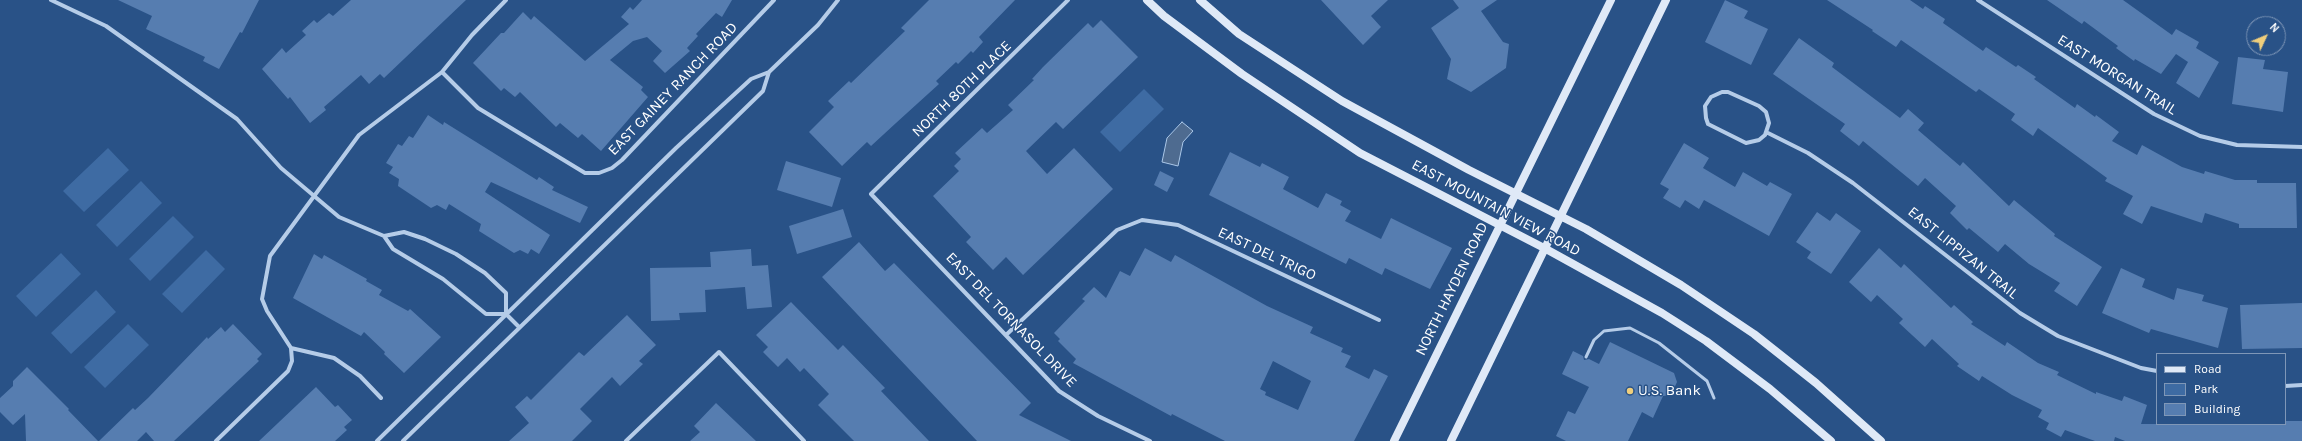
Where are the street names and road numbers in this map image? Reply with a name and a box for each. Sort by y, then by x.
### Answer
street label: EAST GAINEY RANCH ROAD [605,19,741,159]
street label: EAST MORGAN TRAIL [2054,31,2180,119]
street label: NORTH 80TH PLACE [909,37,1015,141]
street label: EAST MOUNTAIN VIEW ROAD [1409,156,1583,260]
street label: EAST LIPPIZAN TRAIL [1904,203,2022,303]
street label: NORTH HAYDEN ROAD [1412,219,1492,359]
street label: EAST DEL TRIGO [1215,223,1319,285]
street label: EAST DEL TORNASOL DRIVE [942,249,1080,391]

